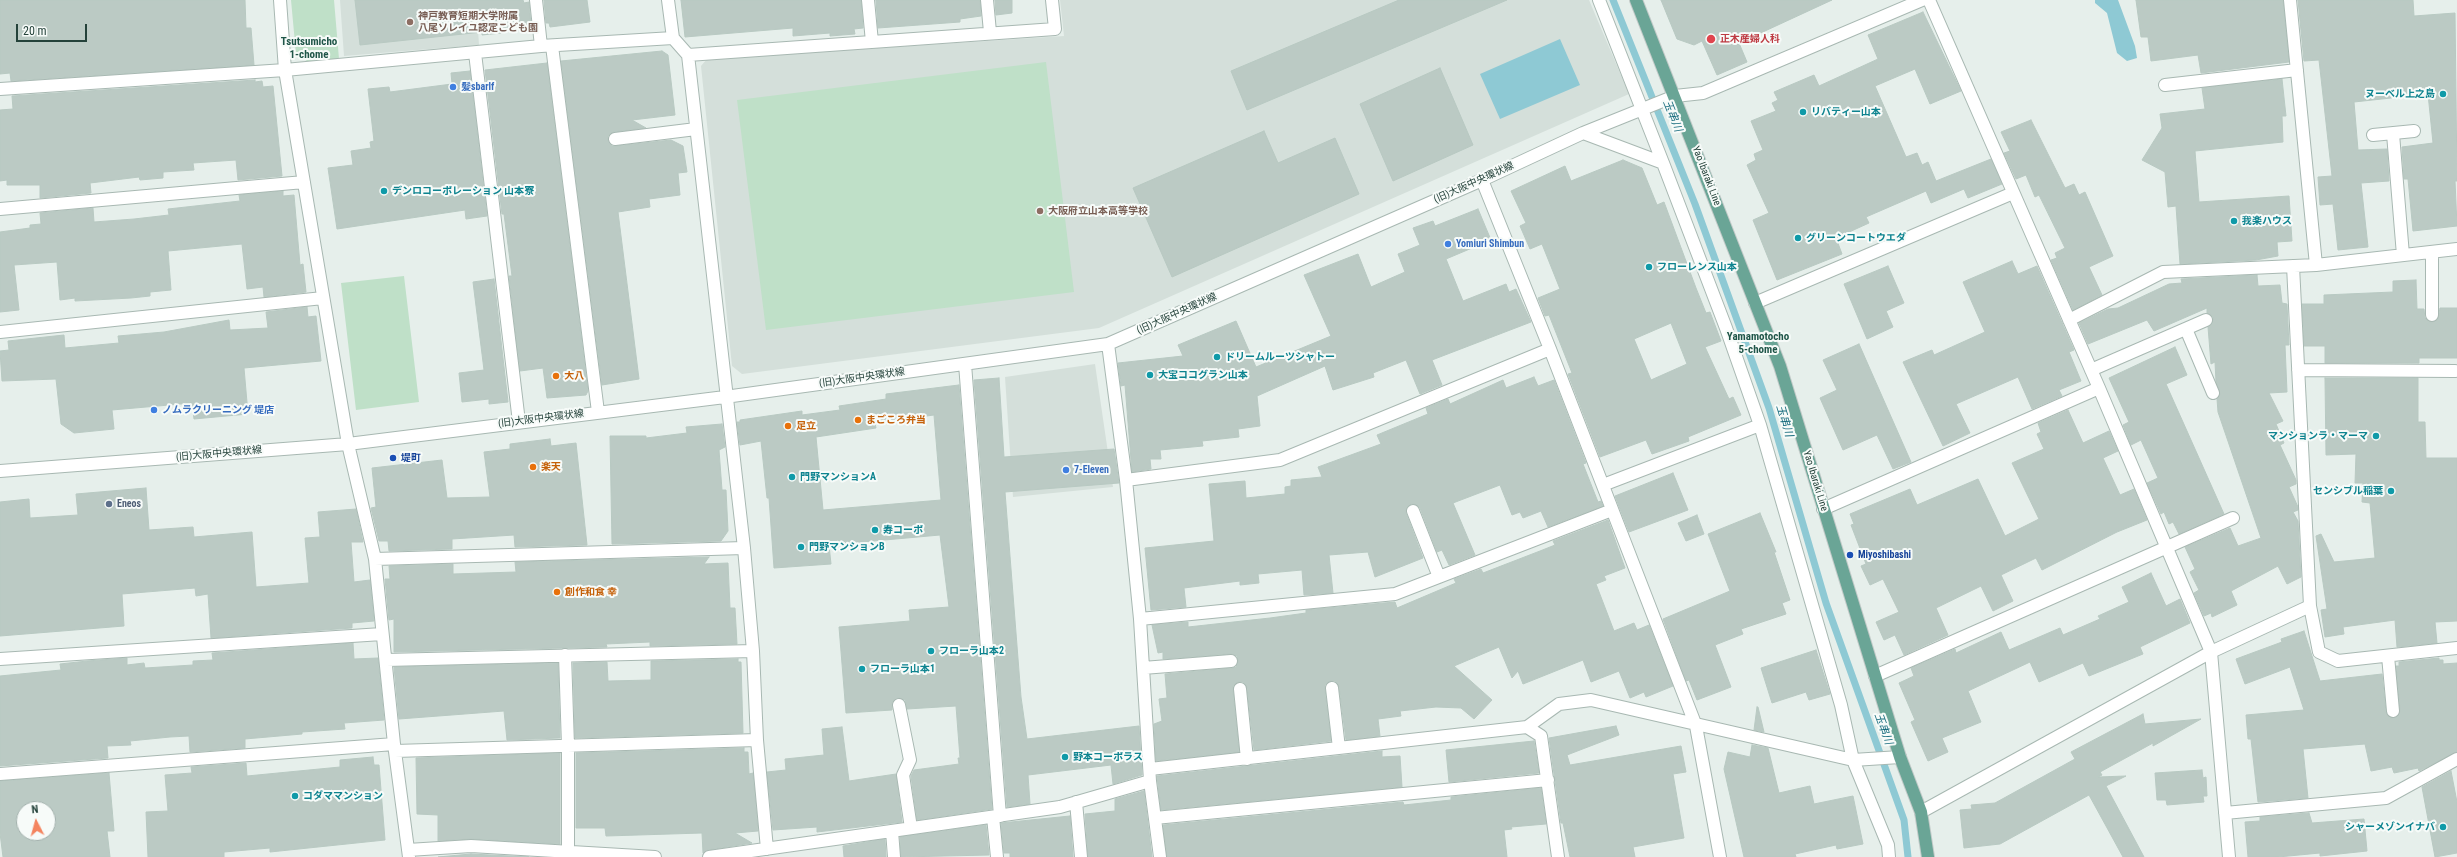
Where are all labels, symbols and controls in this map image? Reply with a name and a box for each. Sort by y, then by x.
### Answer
place label: 神戸教育短期大学附属 八尾ソレイユ認定こども園 [418,10,538,34]
scale bar [18,16,89,42]
marker: 神戸教育短期大学附属 八尾ソレイユ認定こども園 [405,17,415,27]
text: 20 m [23,24,47,38]
marker: 正木産婦人科 [1705,33,1717,45]
place label: 正木産婦人科 [1720,33,1780,45]
district label: Tsutsumicho 1-chome [281,35,337,61]
place label: 髪sbarlf [461,81,494,93]
marker: 髪sbarlf [448,82,458,92]
place label: ヌーベル上之島 [2365,88,2435,100]
marker: ヌーベル上之島 [2438,89,2448,99]
water label: 玉串川 [1660,98,1684,134]
place label: リバティー山本 [1811,106,1881,118]
marker: リバティー山本 [1798,107,1808,117]
street label: Yao Ibaraki Line [1689,145,1723,207]
street label: (旧)大阪中央環状線 [1432,160,1516,206]
place label: デンロコーポレーション 山本寮 [392,185,534,197]
marker: デンロコーポレーション 山本寮 [379,186,389,196]
place label: 大阪府立山本高等学校 [1048,205,1148,217]
marker: 大阪府立山本高等学校 [1035,206,1045,216]
place label: 我楽ハウス [2242,215,2292,227]
marker: 我楽ハウス [2229,216,2239,226]
place label: グリーンコートウエダ [1806,232,1906,244]
marker: グリーンコートウエダ [1793,233,1803,243]
place label: Yomiuri Shimbun [1456,238,1524,250]
marker: Yomiuri Shimbun [1443,239,1453,249]
place label: フローレンス山本 [1657,261,1737,273]
marker: フローレンス山本 [1644,262,1654,272]
street label: (旧)大阪中央環状線 [1135,291,1219,337]
district label: Yamamotocho 5-chome [1727,330,1789,356]
place label: ドリームルーツシャトー [1225,351,1335,363]
marker: ドリームルーツシャトー [1212,352,1222,362]
street label: (旧)大阪中央環状線 [818,366,906,390]
place label: 大宝ココグラン山本 [1158,369,1248,381]
place label: 大八 [564,370,584,382]
marker: 大宝ココグラン山本 [1145,370,1155,380]
marker: 大八 [551,371,561,381]
water label: 玉串川 [1773,403,1795,439]
place label: ノムラクリーニング 堤店 [162,404,274,416]
marker: ノムラクリーニング 堤店 [149,405,159,415]
street label: (旧)大阪中央環状線 [497,408,585,430]
place label: まごころ弁当 [866,414,926,426]
marker: まごころ弁当 [853,415,863,425]
place label: 足立 [796,420,816,432]
marker: 足立 [783,421,793,431]
place label: マンションラ・マーマ [2268,430,2368,442]
marker: マンションラ・マーマ [2371,431,2381,441]
street label: (旧)大阪中央環状線 [175,444,263,464]
street label: Yao Ibaraki Line [1800,449,1830,513]
place label: 堤町 [401,452,421,464]
marker: 堤町 [388,453,398,463]
place label: 楽天 [541,461,561,473]
marker: 楽天 [528,462,538,472]
place label: 7-Eleven [1074,464,1109,476]
marker: 7-Eleven [1061,465,1071,475]
place label: 門野マンションA [800,471,876,483]
marker: 門野マンションA [787,472,797,482]
place label: センシブル稲葉 [2313,485,2383,497]
marker: センシブル稲葉 [2386,486,2396,496]
place label: Eneos [117,498,141,510]
marker: Eneos [104,499,114,509]
place label: 寿コーポ [883,524,923,536]
marker: 寿コーポ [870,525,880,535]
place label: 門野マンションB [809,541,885,553]
marker: 門野マンションB [796,542,806,552]
place label: Miyoshibashi [1858,549,1911,561]
marker: Miyoshibashi [1845,550,1855,560]
place label: 創作和食 幸 [565,586,617,598]
marker: 創作和食 幸 [552,587,562,597]
place label: フローラ山本2 [939,645,1004,657]
marker: フローラ山本2 [926,646,936,656]
place label: フローラ山本1 [870,663,935,675]
marker: フローラ山本1 [857,664,867,674]
water label: 玉串川 [1871,711,1895,747]
place label: 野本コーポラス [1073,751,1143,763]
marker: 野本コーポラス [1060,752,1070,762]
place label: コダママンション [303,790,383,802]
marker: コダママンション [290,791,300,801]
north arrow [16,801,56,841]
text: N [31,803,39,816]
place label: シャーメゾンイナバ [2345,821,2435,833]
marker: シャーメゾンイナバ [2438,822,2448,832]

